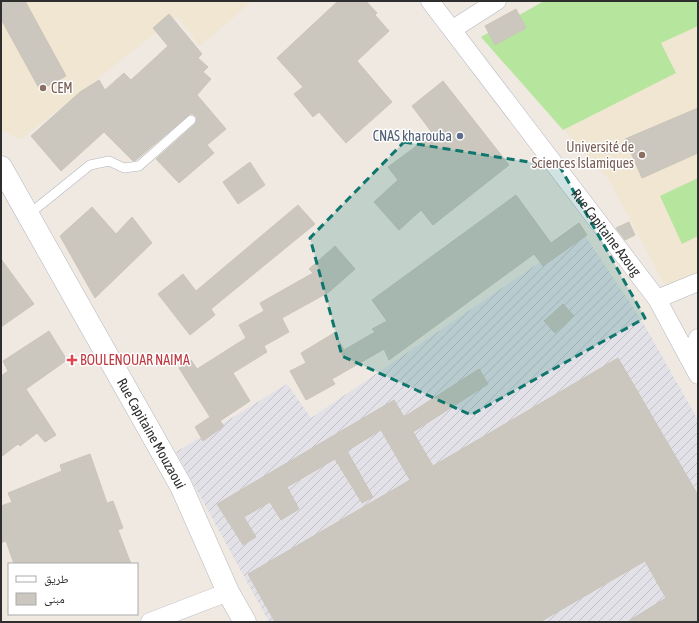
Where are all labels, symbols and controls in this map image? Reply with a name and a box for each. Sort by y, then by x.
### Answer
place label: CEM [51,80,73,96]
marker: CEM [38,83,48,93]
place label: CNAS kharouba [373,128,452,144]
marker: CNAS kharouba [455,131,465,141]
place label: Université de Sciences Islamiques [531,139,634,171]
marker: Université de Sciences Islamiques [637,150,647,160]
street label: Rue Capitaine Azoug [568,186,644,279]
place label: BOULENOUAR NAIMA [80,352,190,368]
marker: BOULENOUAR NAIMA [67,355,77,365]
street label: Rue Capitaine Mouzaoui [114,375,189,491]
legend [8,563,138,615]
text: طريق [44,572,69,586]
text: مبنى [44,592,65,606]

